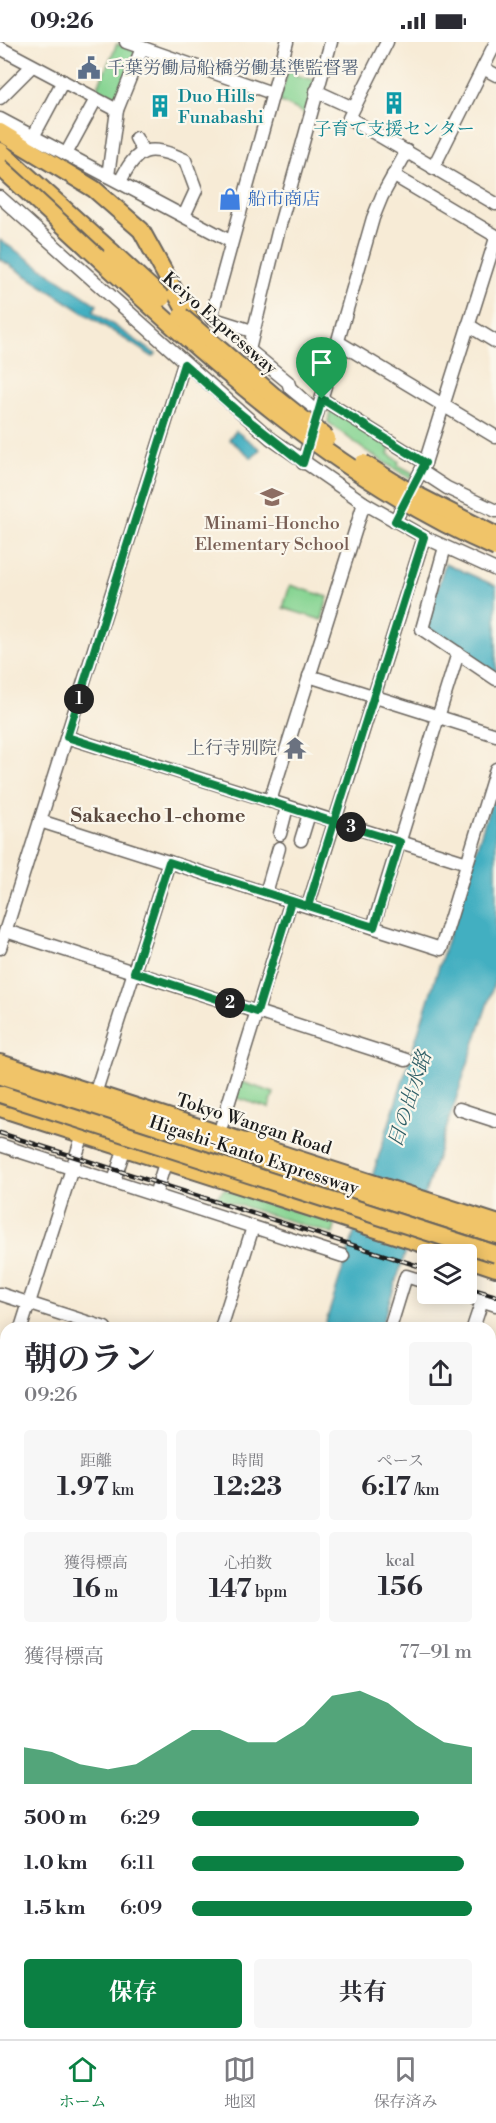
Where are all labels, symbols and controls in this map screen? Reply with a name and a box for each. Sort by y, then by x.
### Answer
text: 09:26 [30,8,94,35]
public building icon: 千葉労働局船橋労働基準監督署 [76,55,102,81]
place label: 千葉労働局船橋労働基準監督署 [107,57,359,80]
place label: Duo Hills Funabashi [178,85,264,129]
building icon: 子育て支援センター [381,90,407,116]
building icon: Duo Hills Funabashi [147,93,173,119]
place label: 子育て支援センター [313,118,475,141]
shop icon: 船市商店 [217,186,243,212]
place label: 船市商店 [248,188,320,211]
street label: Keiyo Expressway [157,267,282,380]
pin [296,337,347,399]
icon: arrive [305,346,338,379]
school or university icon: Minami-Honcho Elementary School [259,484,285,510]
place label: Minami-Honcho Elementary School [195,512,350,556]
pin: 1 [64,684,94,714]
text: 1 [75,689,83,709]
temple icon: 上行寺別院 [282,735,308,761]
place label: 上行寺別院 [187,737,277,760]
district label: Sakaecho 1-chome [71,804,246,829]
pin: 3 [336,812,366,842]
text: 3 [346,817,356,837]
pin: 2 [215,988,245,1018]
text: 2 [225,993,235,1013]
water label: 日の出水路 [383,1046,438,1151]
street label: Tokyo Wangan Road [173,1088,335,1161]
street label: Higashi-Kanto Expressway [146,1111,362,1200]
map controls [417,1244,477,1304]
button: layers [417,1244,477,1304]
text: 朝のラン [24,1340,156,1381]
button: share [409,1342,472,1405]
text: 09:26 [24,1383,77,1408]
text: 距離 [80,1451,112,1471]
text: 時間 [232,1451,264,1471]
text: ペース [377,1451,424,1471]
text: 1.97 [57,1471,109,1503]
text: 12:23 [214,1471,282,1503]
text: 6:17 [361,1471,411,1503]
text: km [109,1480,134,1500]
text: /km [411,1480,440,1500]
text: kcal [386,1551,415,1571]
text: 獲得標高 [64,1553,128,1573]
text: 心拍数 [224,1553,272,1573]
text: 156 [378,1571,423,1603]
text: 16 [73,1573,101,1605]
text: 147 [209,1573,252,1605]
text: m [101,1582,118,1602]
text: bpm [252,1582,287,1602]
text: 77–91 m [399,1640,472,1665]
text: 獲得標高 [24,1645,104,1670]
text: 500 m [24,1806,87,1831]
text: 6:29 [120,1806,160,1831]
text: 1.0 km [24,1851,88,1876]
text: 6:11 [120,1851,155,1876]
text: 1.5 km [24,1896,85,1921]
text: 6:09 [120,1896,162,1921]
button: 保存 [24,1959,242,2028]
button: 共有 [254,1959,472,2028]
tab: ホーム [58,2053,107,2112]
tab: 地図 [223,2053,256,2112]
tab: 保存済み [373,2053,437,2112]

